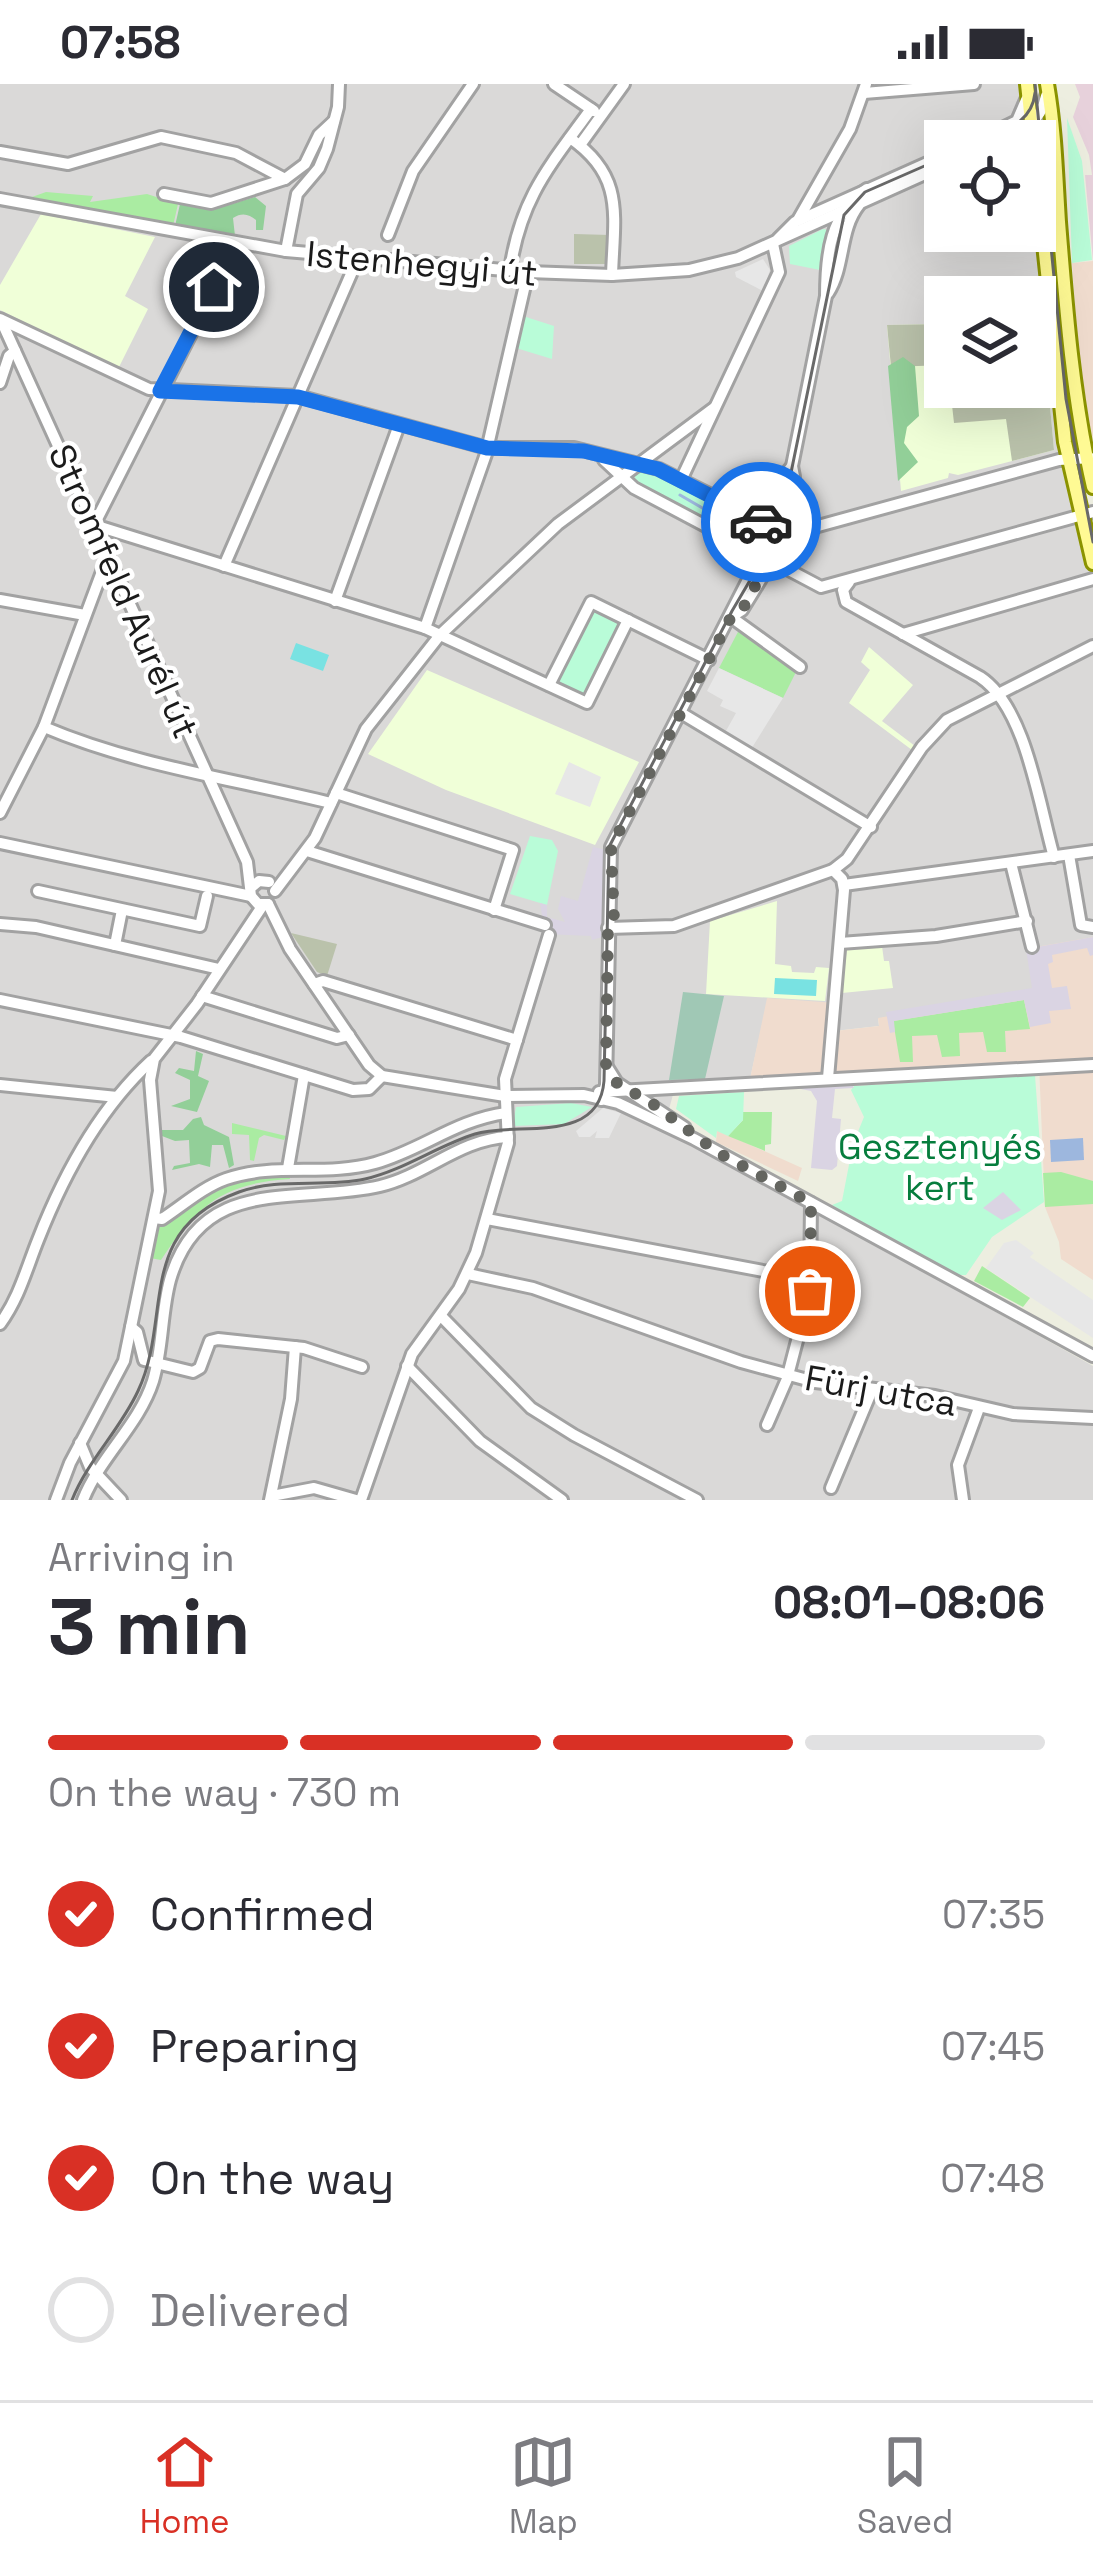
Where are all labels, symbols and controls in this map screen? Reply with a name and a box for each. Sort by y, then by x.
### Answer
text: 07:58 [60,14,181,71]
map controls [924,120,1056,408]
button: locate [924,120,1056,252]
street label: Istenhegyi út [304,231,539,297]
pin [163,236,265,338]
icon: home [181,254,247,320]
button: layers [924,276,1056,408]
street label: Stromfeld Aurél út [38,437,209,746]
courier [701,462,821,582]
icon: car [728,489,794,555]
park label: Gesztenyés kert [838,1124,1042,1211]
pin [759,1240,861,1342]
icon: bag [777,1258,843,1324]
street label: Fürj utca [801,1355,960,1427]
text: Arriving in [48,1533,235,1582]
text: 08:01–08:06 [773,1574,1045,1631]
text: 3 min [48,1577,251,1677]
text: On the way · 730 m [48,1768,401,1817]
icon: check [48,1881,114,1947]
text: Confirmed [150,1886,375,1943]
text: 07:35 [942,1890,1045,1939]
icon: check [48,2013,114,2079]
text: Preparing [150,2018,359,2075]
text: 07:45 [941,2022,1045,2071]
icon: check [48,2145,114,2211]
text: On the way [150,2150,394,2207]
text: 07:48 [940,2154,1045,2203]
text: Delivered [150,2282,350,2339]
tab: Home [140,2429,230,2543]
tab: Map [509,2429,578,2543]
tab: Saved [857,2429,953,2543]

